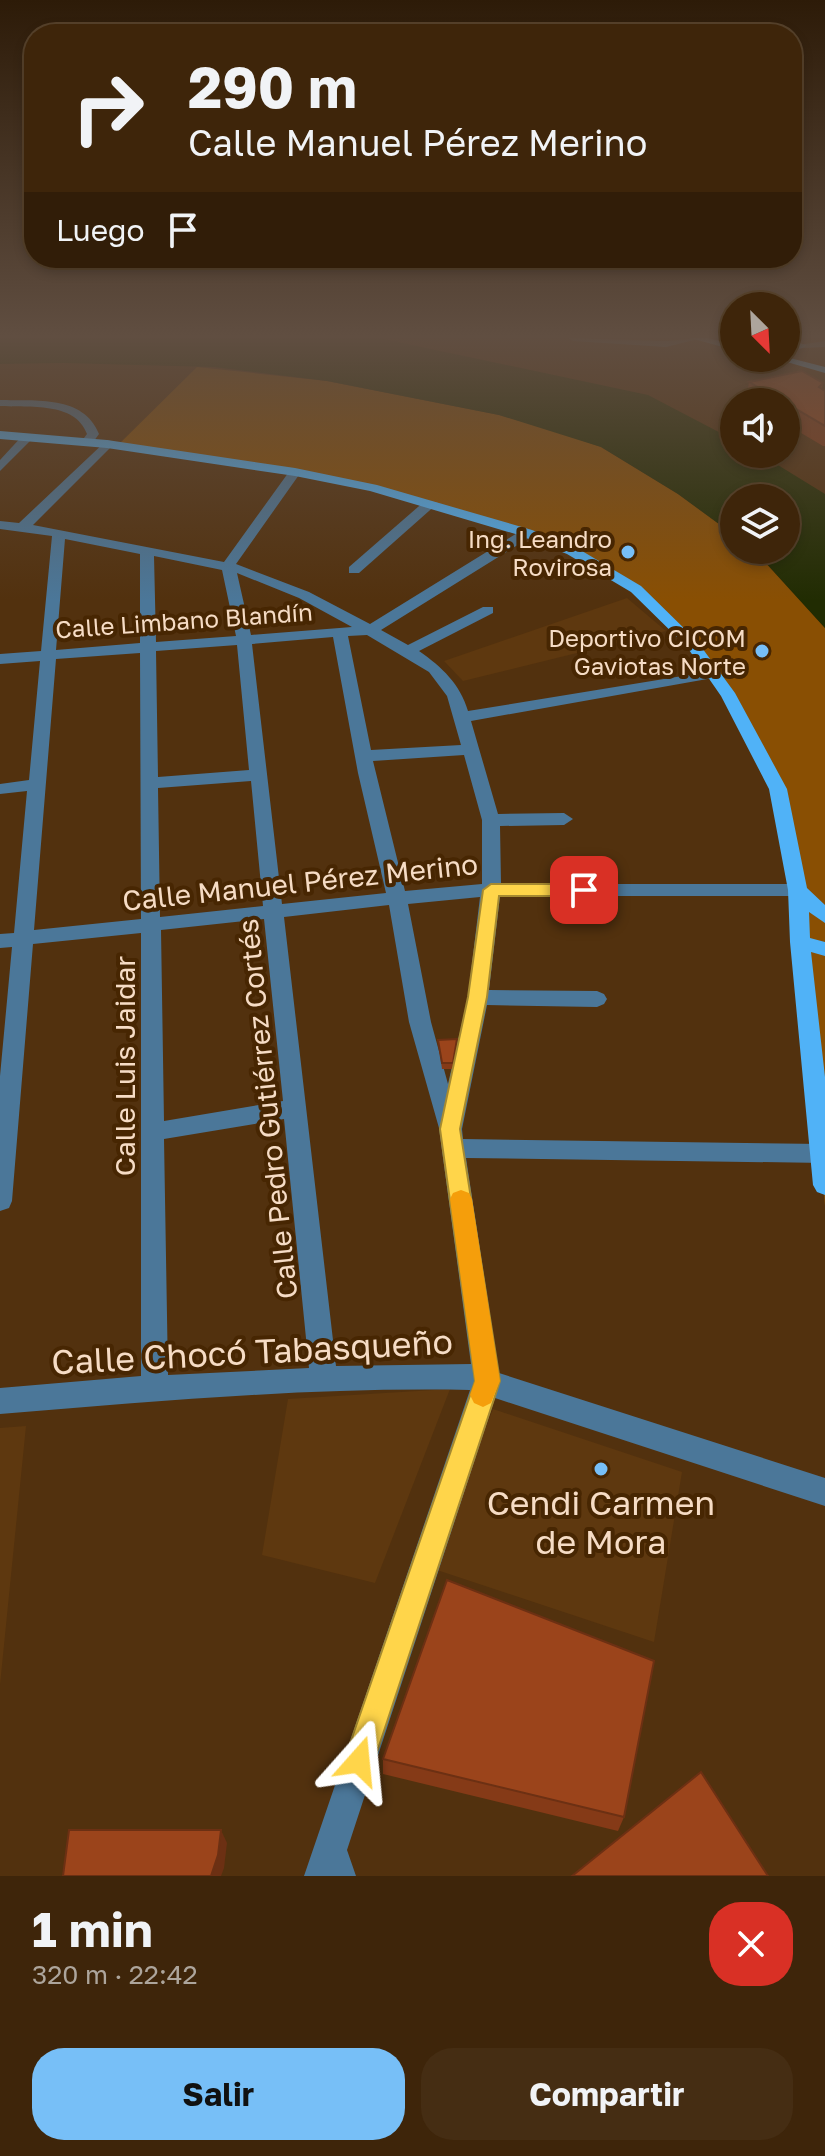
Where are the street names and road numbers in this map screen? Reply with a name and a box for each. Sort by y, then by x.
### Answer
street label: Calle Limbano Blandín [54,597,314,643]
street label: Calle Manuel Pérez Merino [121,847,479,917]
street label: Calle Pedro Gutiérrez Cortés [231,917,303,1301]
street label: Calle Luis Jaidar [108,956,141,1176]
street label: Calle Chocó Tabasqueño [50,1321,454,1381]

